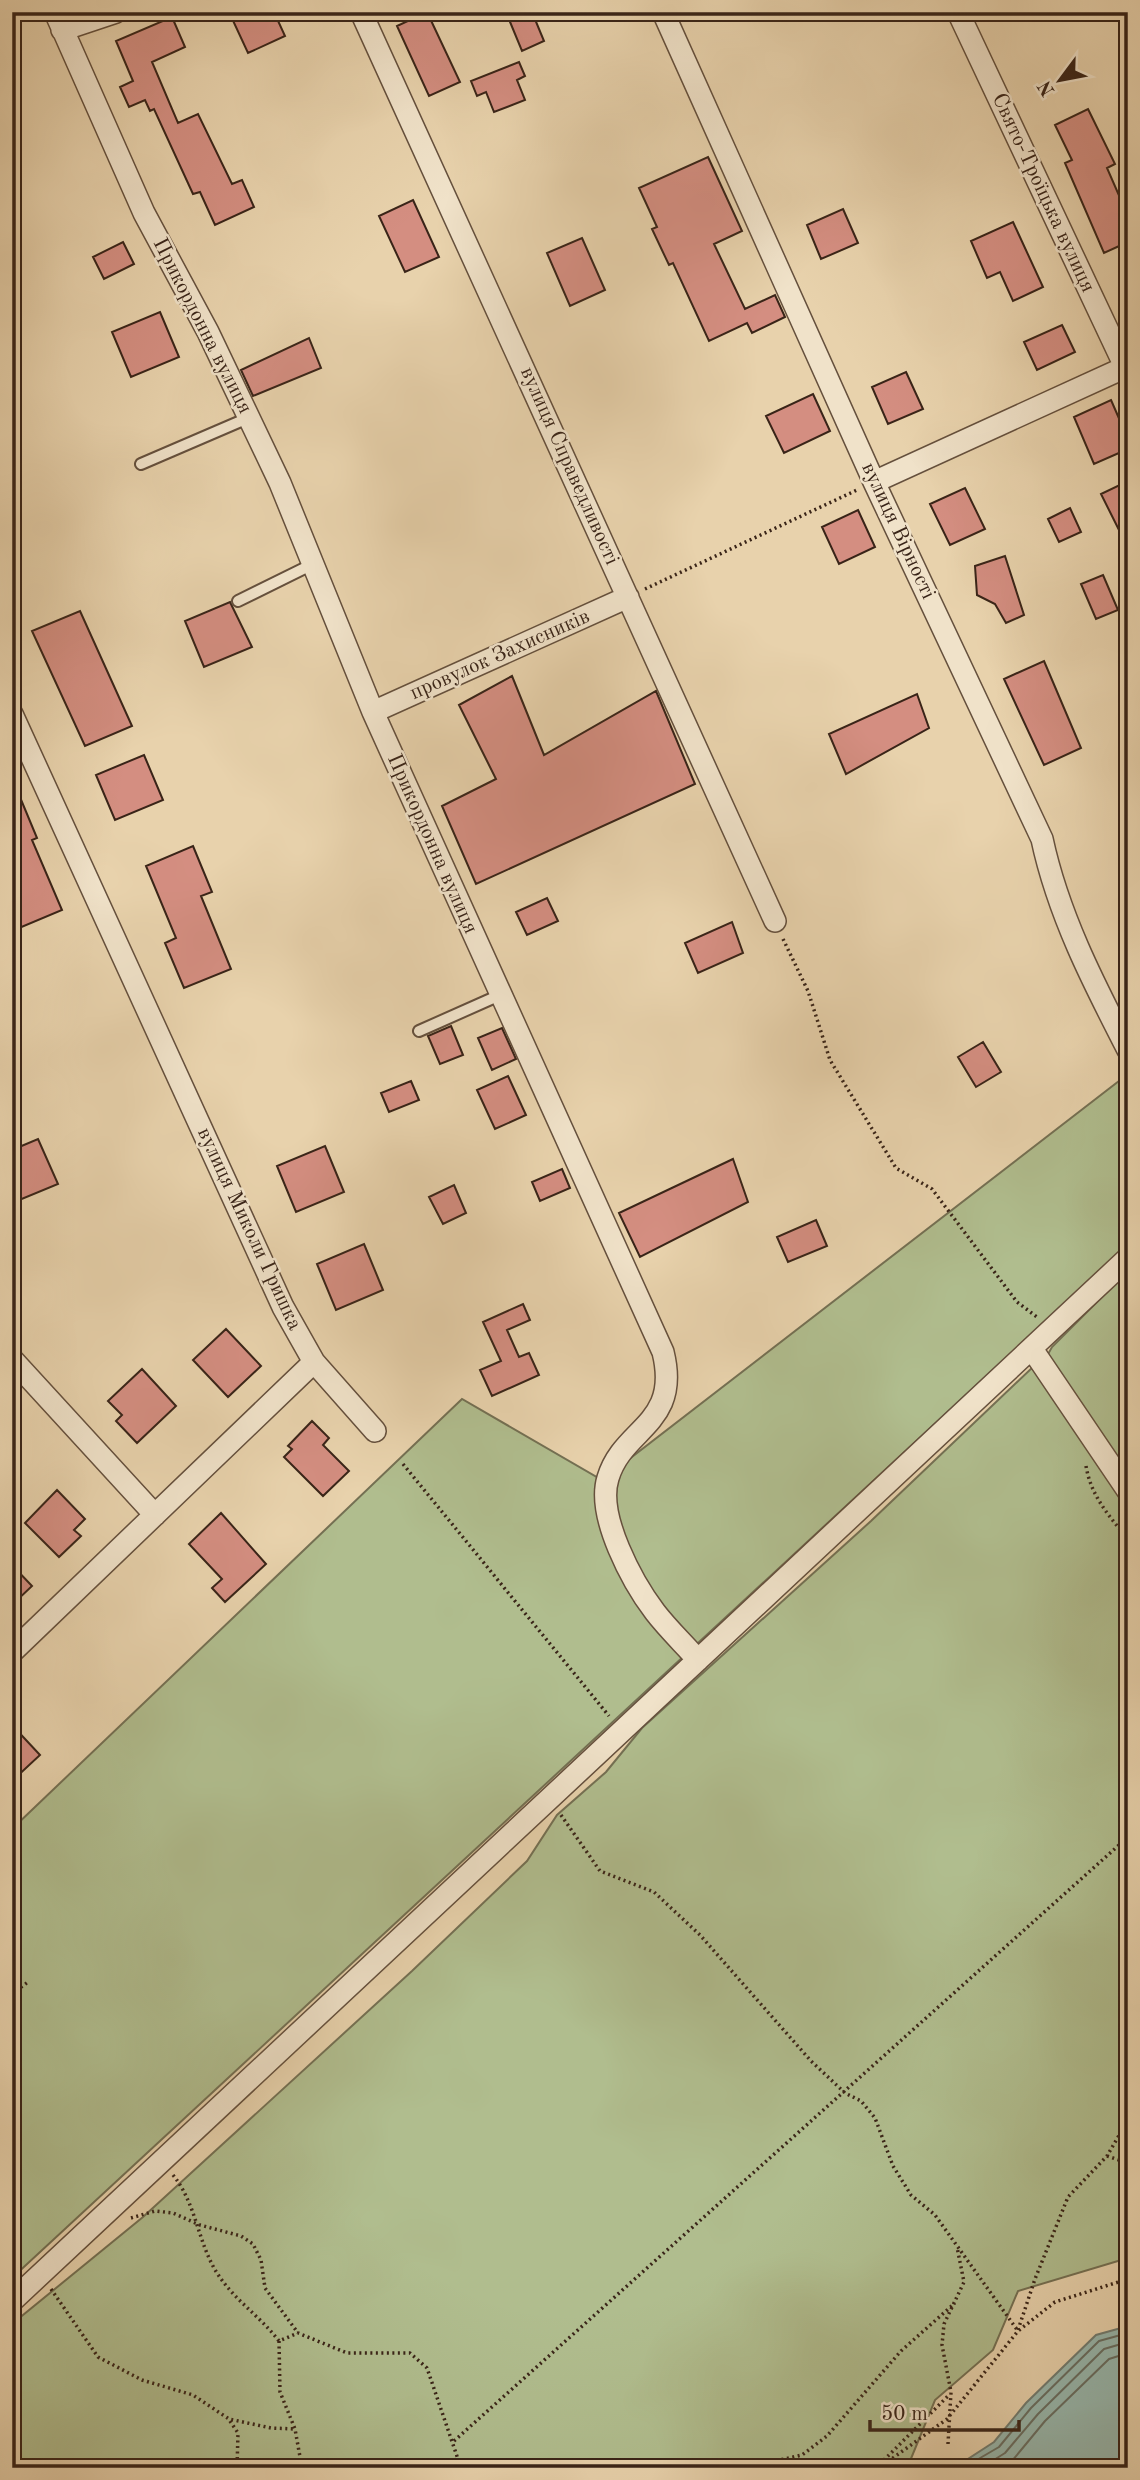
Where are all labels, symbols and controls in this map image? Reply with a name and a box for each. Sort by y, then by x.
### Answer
north arrow [1024,46,1094,116]
text: N [1036,76,1060,99]
street label: Свято-Троїцька вулиця [988,90,1098,296]
street label: Прикордонна вулиця [149,235,255,417]
street label: вулиця Справедливості [516,364,622,568]
street label: вулиця Вірності [857,460,939,602]
street label: провулок Захисників [407,606,593,704]
street label: Прикордонна вулиця [383,751,481,937]
street label: вулиця Миколи Гришка [193,1125,305,1333]
scale bar [870,2389,1019,2433]
text: 50 m [881,2404,928,2425]

